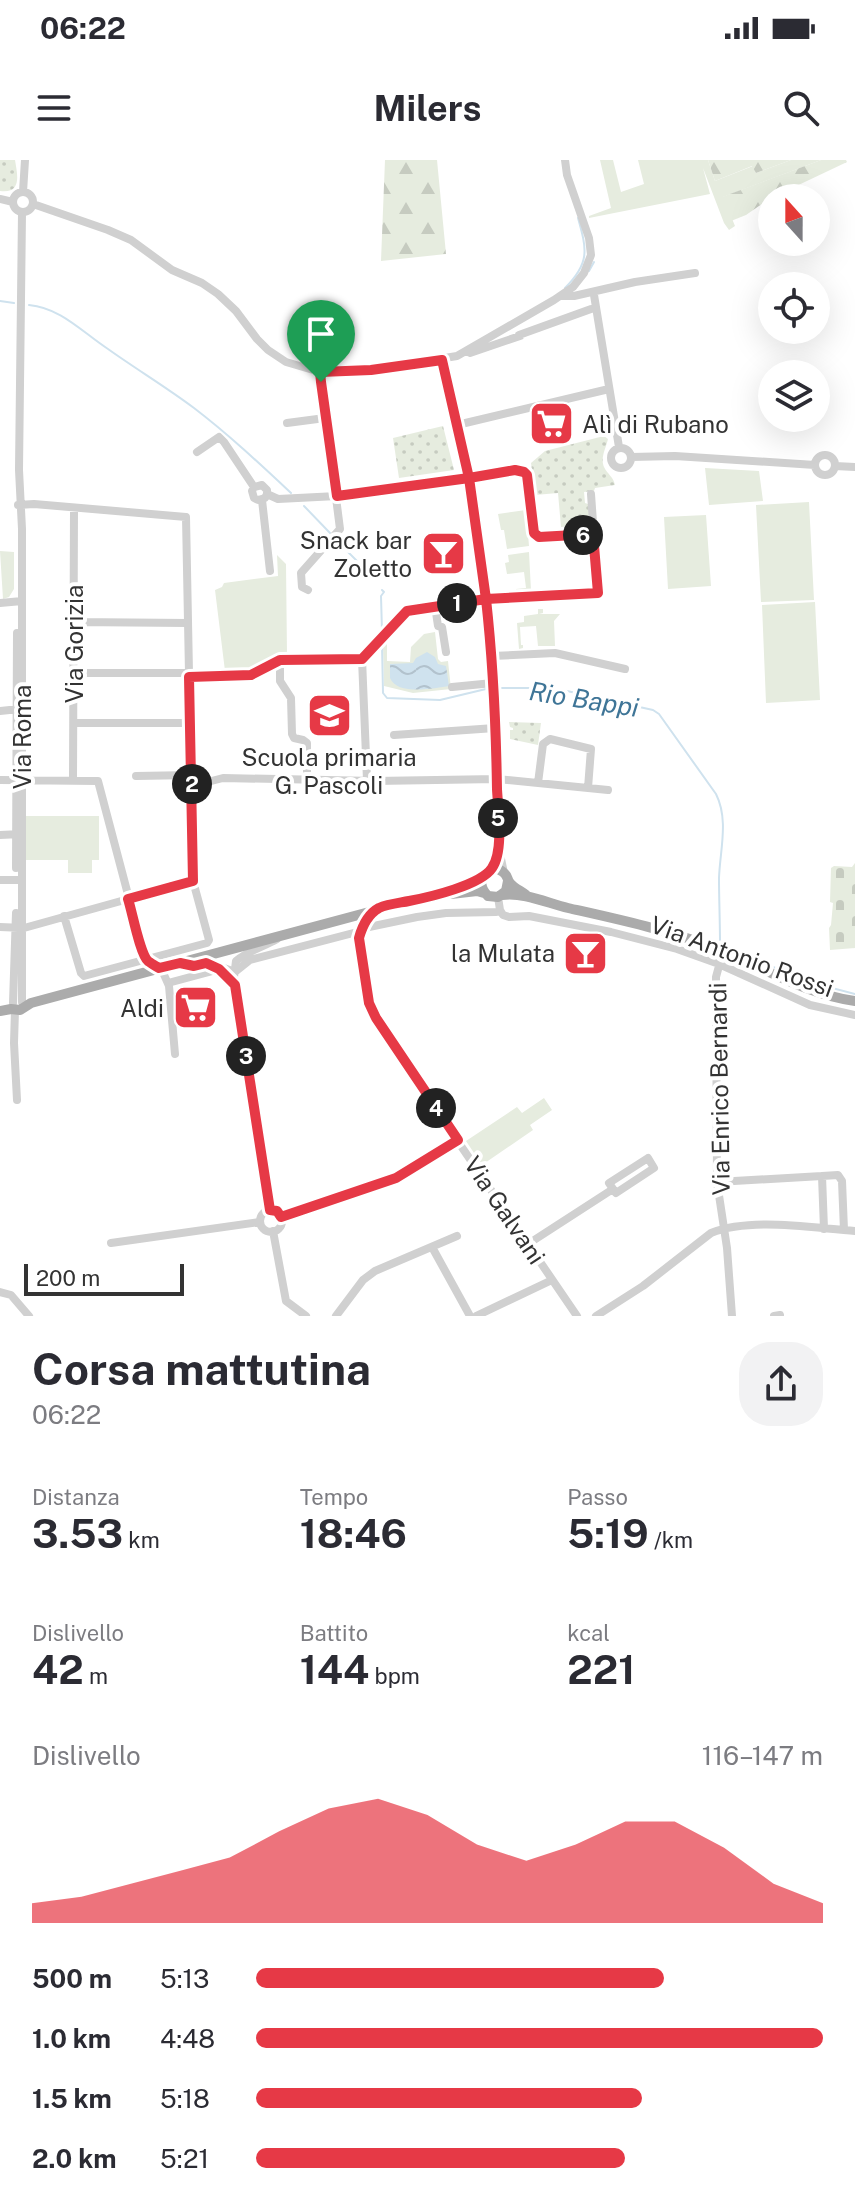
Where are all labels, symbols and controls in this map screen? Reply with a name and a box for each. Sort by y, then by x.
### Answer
text: 06:22 [40,10,126,46]
icon: menu [32,86,76,130]
icon: search [779,86,823,130]
text: Milers [373,87,482,129]
north arrow [758,184,830,256]
map controls [758,184,830,432]
button: locate [758,272,830,344]
pin [287,300,355,382]
icon: arrive [299,312,343,356]
button: layers [758,360,830,432]
supermarket icon: Alì di Rubano [527,400,575,448]
place label: Alì di Rubano [582,410,729,438]
pin: 6 [563,515,603,555]
text: 6 [576,522,590,548]
place label: Snack bar Zoletto [300,526,412,582]
bar icon: Snack bar Zoletto [419,530,467,578]
pin: 1 [437,583,477,623]
street label: Via Gorizia [60,585,88,703]
text: 1 [452,590,462,616]
water label: Rio Bappi [527,675,642,723]
street label: Via Roma [8,685,36,789]
school or university icon: Scuola primaria G. Pascoli [305,691,353,739]
place label: Scuola primaria G. Pascoli [241,743,417,799]
pin: 2 [172,764,212,804]
text: 2 [185,771,199,797]
pin: 5 [478,798,518,838]
text: 5 [491,805,505,831]
street label: Via Antonio Rossi [647,910,837,1002]
bar icon: la Mulata [562,929,610,977]
place label: la Mulata [451,939,555,967]
street label: Via Enrico Bernardi [703,982,735,1196]
supermarket icon: Aldi [171,984,219,1032]
place label: Aldi [120,994,164,1022]
pin: 3 [226,1036,266,1076]
text: 3 [239,1043,253,1069]
pin: 4 [416,1088,456,1128]
text: 4 [429,1095,443,1121]
street label: Via Galvani [459,1151,551,1269]
scale bar [24,1260,184,1296]
text: 200 m [36,1265,100,1291]
button: share [739,1342,823,1426]
text: Corsa mattutina [32,1343,371,1395]
text: 06:22 [32,1399,101,1430]
text: Distanza [32,1484,120,1510]
text: Tempo [300,1484,368,1510]
text: Passo [567,1484,628,1510]
text: 3.53 [32,1510,123,1557]
text: 18:46 [300,1510,407,1557]
text: 5:19 [567,1510,649,1557]
text: km [123,1527,160,1553]
text: /km [649,1527,693,1553]
text: Dislivello [32,1620,124,1646]
text: Battito [300,1620,368,1646]
text: kcal [567,1620,610,1646]
text: 42 [32,1646,84,1693]
text: 144 [300,1646,369,1693]
text: 221 [567,1646,635,1693]
text: m [84,1663,108,1689]
text: bpm [369,1663,420,1689]
text: Dislivello [32,1740,141,1771]
text: 116–147 m [702,1740,823,1771]
text: 500 m [32,1963,112,1994]
text: 5:13 [160,1963,209,1994]
text: 1.0 km [32,2023,111,2054]
text: 4:48 [160,2023,215,2054]
text: 1.5 km [32,2083,112,2114]
text: 5:18 [160,2083,210,2114]
text: 2.0 km [32,2143,117,2174]
text: 5:21 [160,2143,209,2174]

